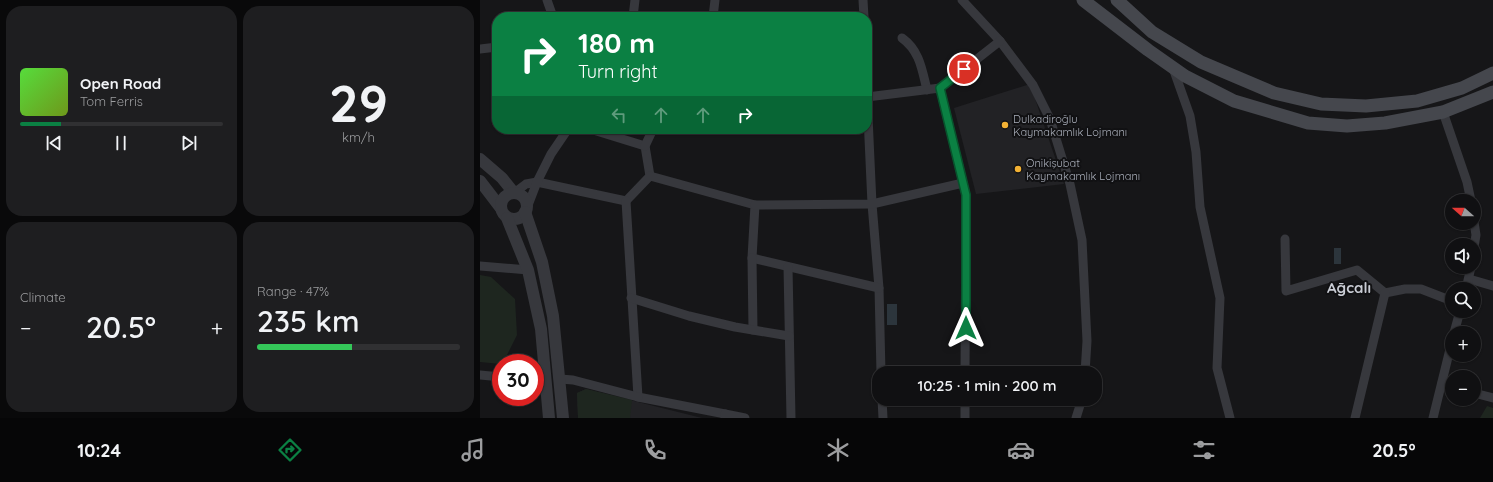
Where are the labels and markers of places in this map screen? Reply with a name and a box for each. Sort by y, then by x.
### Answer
pin [947,52,981,86]
place label: Dulkadiroğlu Kaymakamlık Lojmanı [1013,112,1127,139]
marker: Dulkadiroğlu Kaymakamlık Lojmanı [1000,120,1010,130]
place label: Onikişubat Kaymakamlık Lojmanı [1026,156,1140,183]
marker: Onikişubat Kaymakamlık Lojmanı [1013,164,1023,174]

